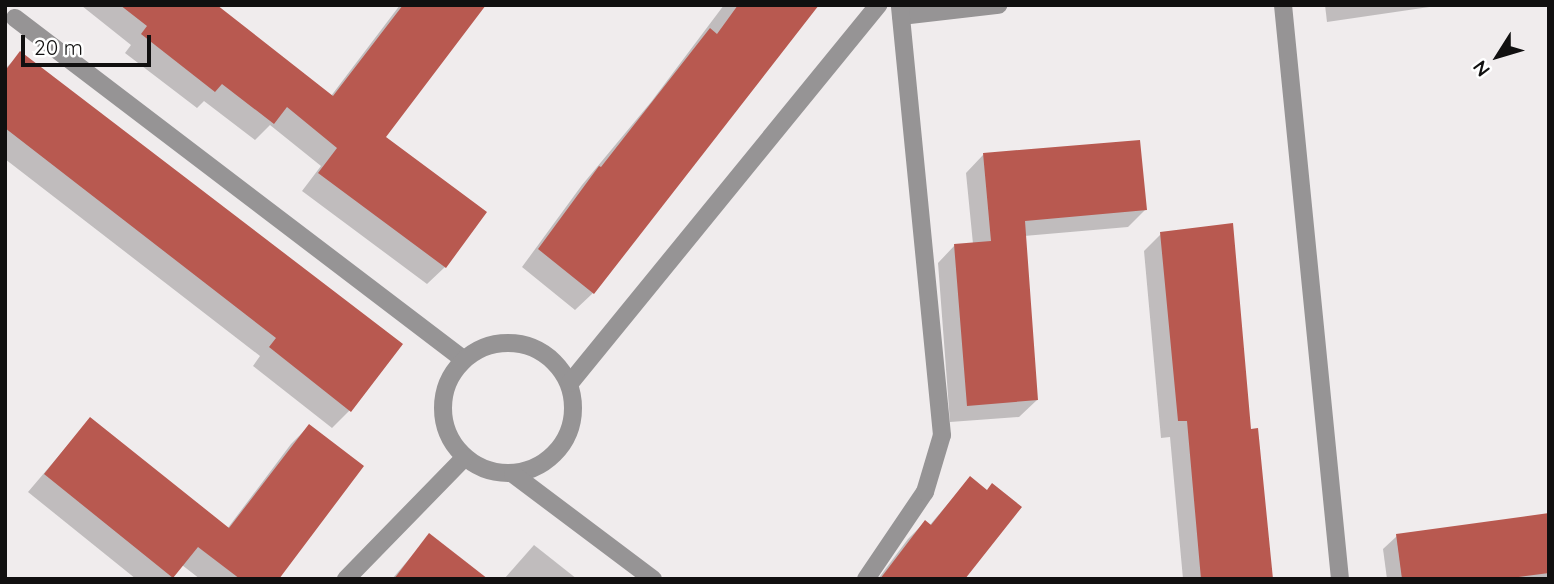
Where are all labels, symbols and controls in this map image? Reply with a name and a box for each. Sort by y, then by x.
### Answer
scale bar [24,21,154,65]
north arrow [1463,21,1533,91]
text: 20 m [34,34,83,60]
text: N [1467,56,1495,81]

